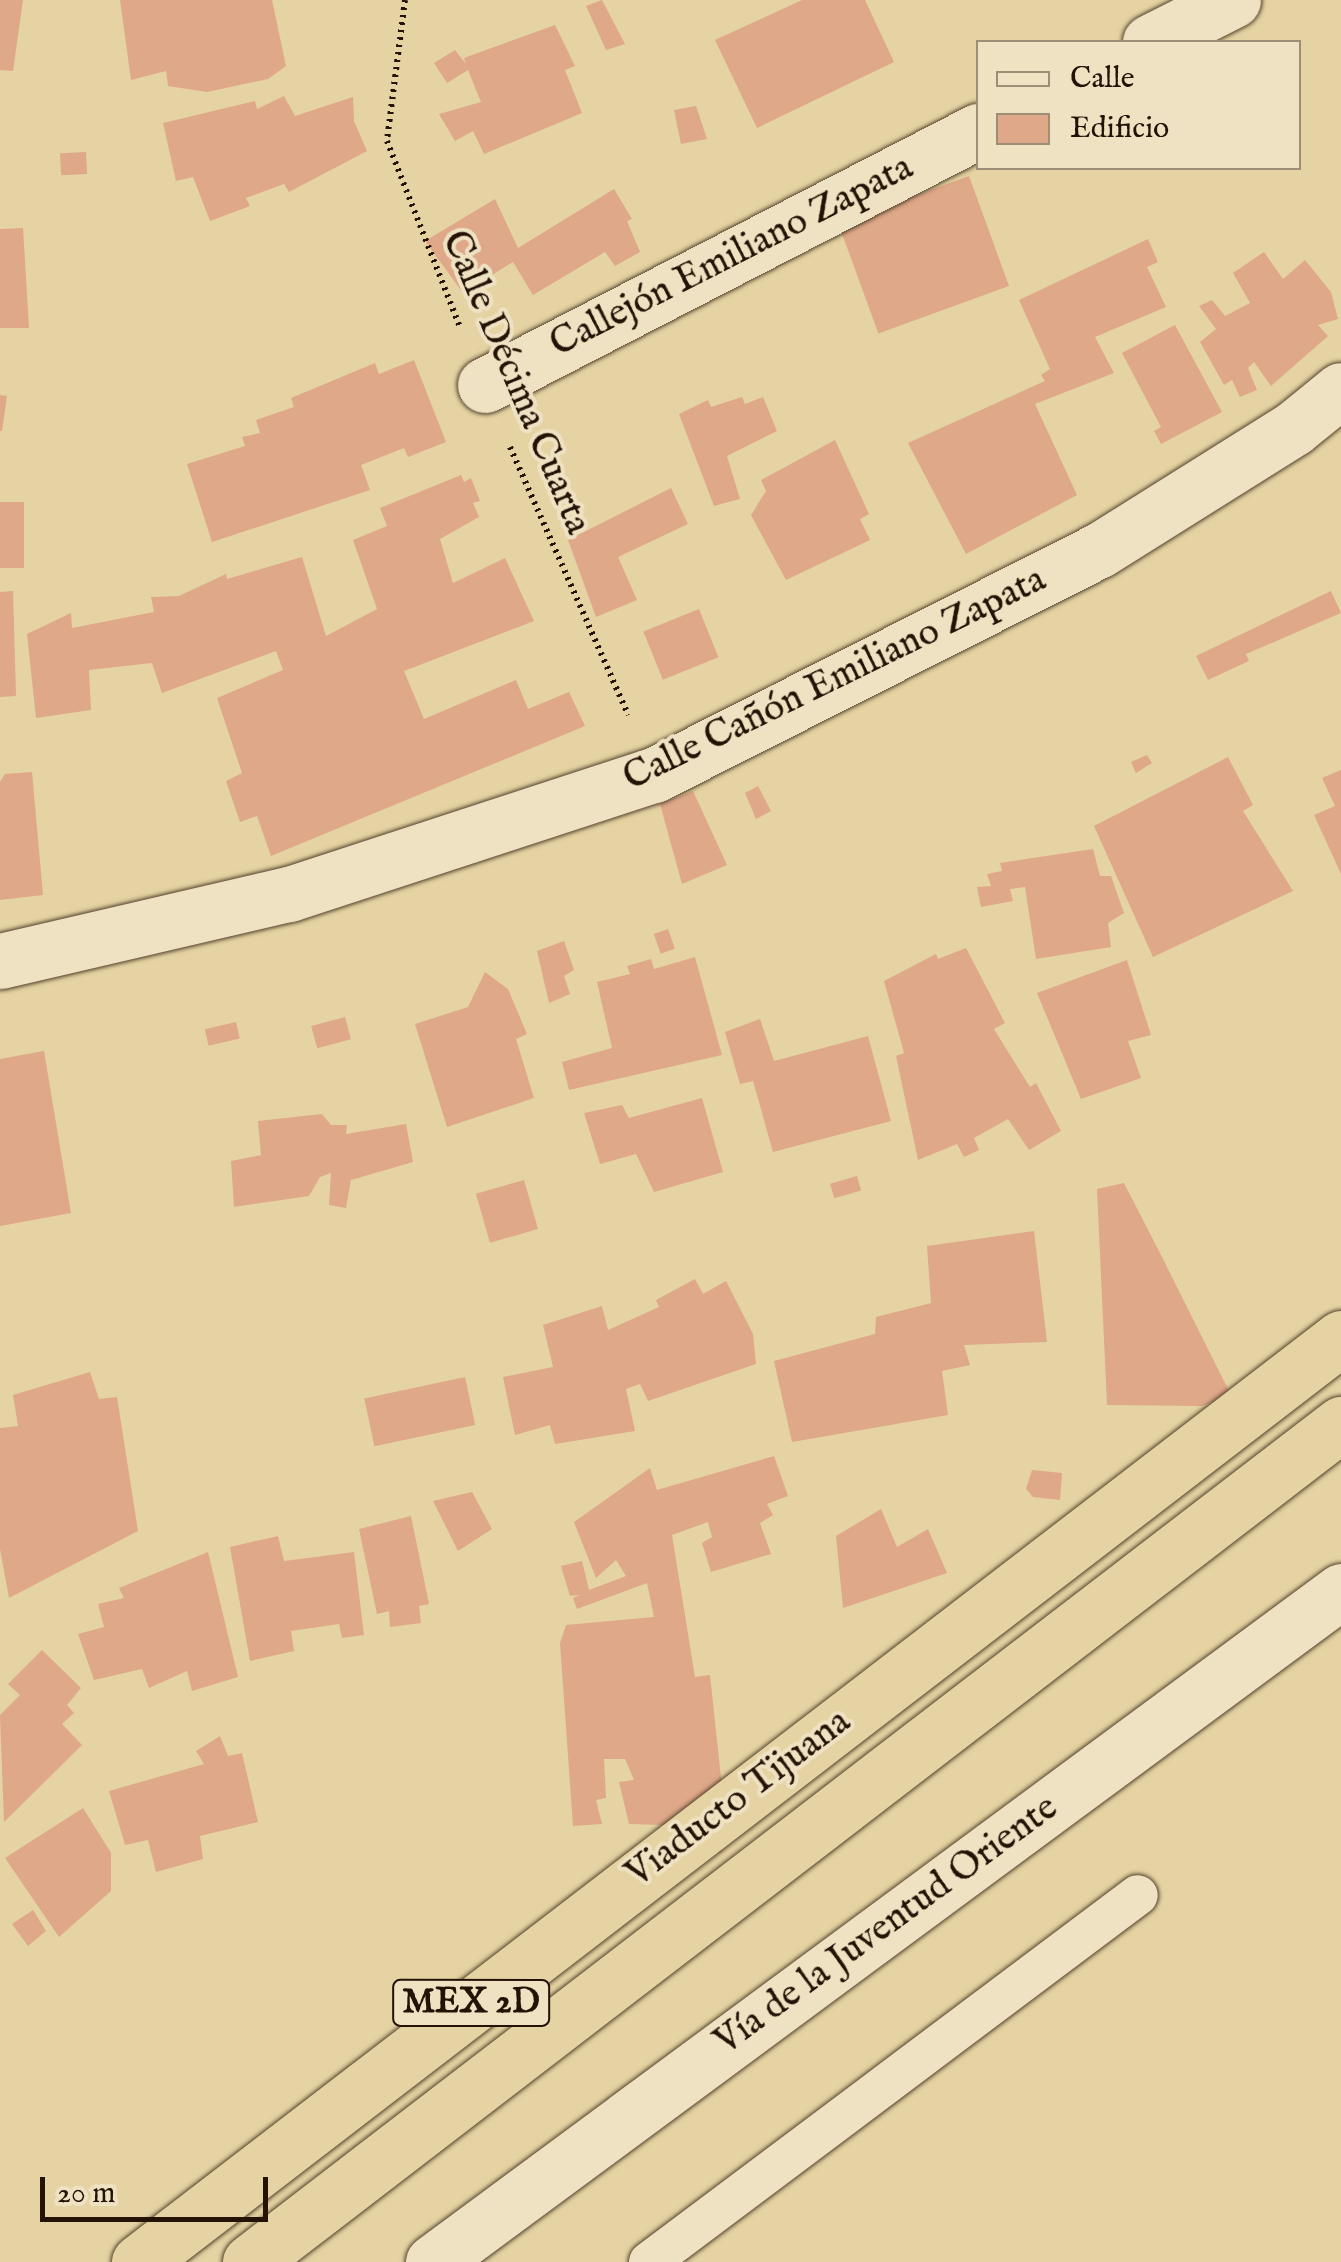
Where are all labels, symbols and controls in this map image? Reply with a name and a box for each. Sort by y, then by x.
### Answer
legend [976,40,1301,170]
text: Calle [1070,60,1134,98]
text: Edificio [1070,110,1169,148]
street label: Callejón Emiliano Zapata [543,146,921,368]
street label: Calle Décima Cuarta [430,224,600,542]
street label: Calle Cañón Emiliano Zapata [616,558,1054,802]
street label: Viaducto Tijuana [618,1700,860,1898]
street label: Vía de la Juventud Oriente [706,1786,1068,2066]
road number: MEX 2D [391,1973,551,2033]
scale bar [45,2157,272,2219]
text: 20 m [57,2175,116,2213]

